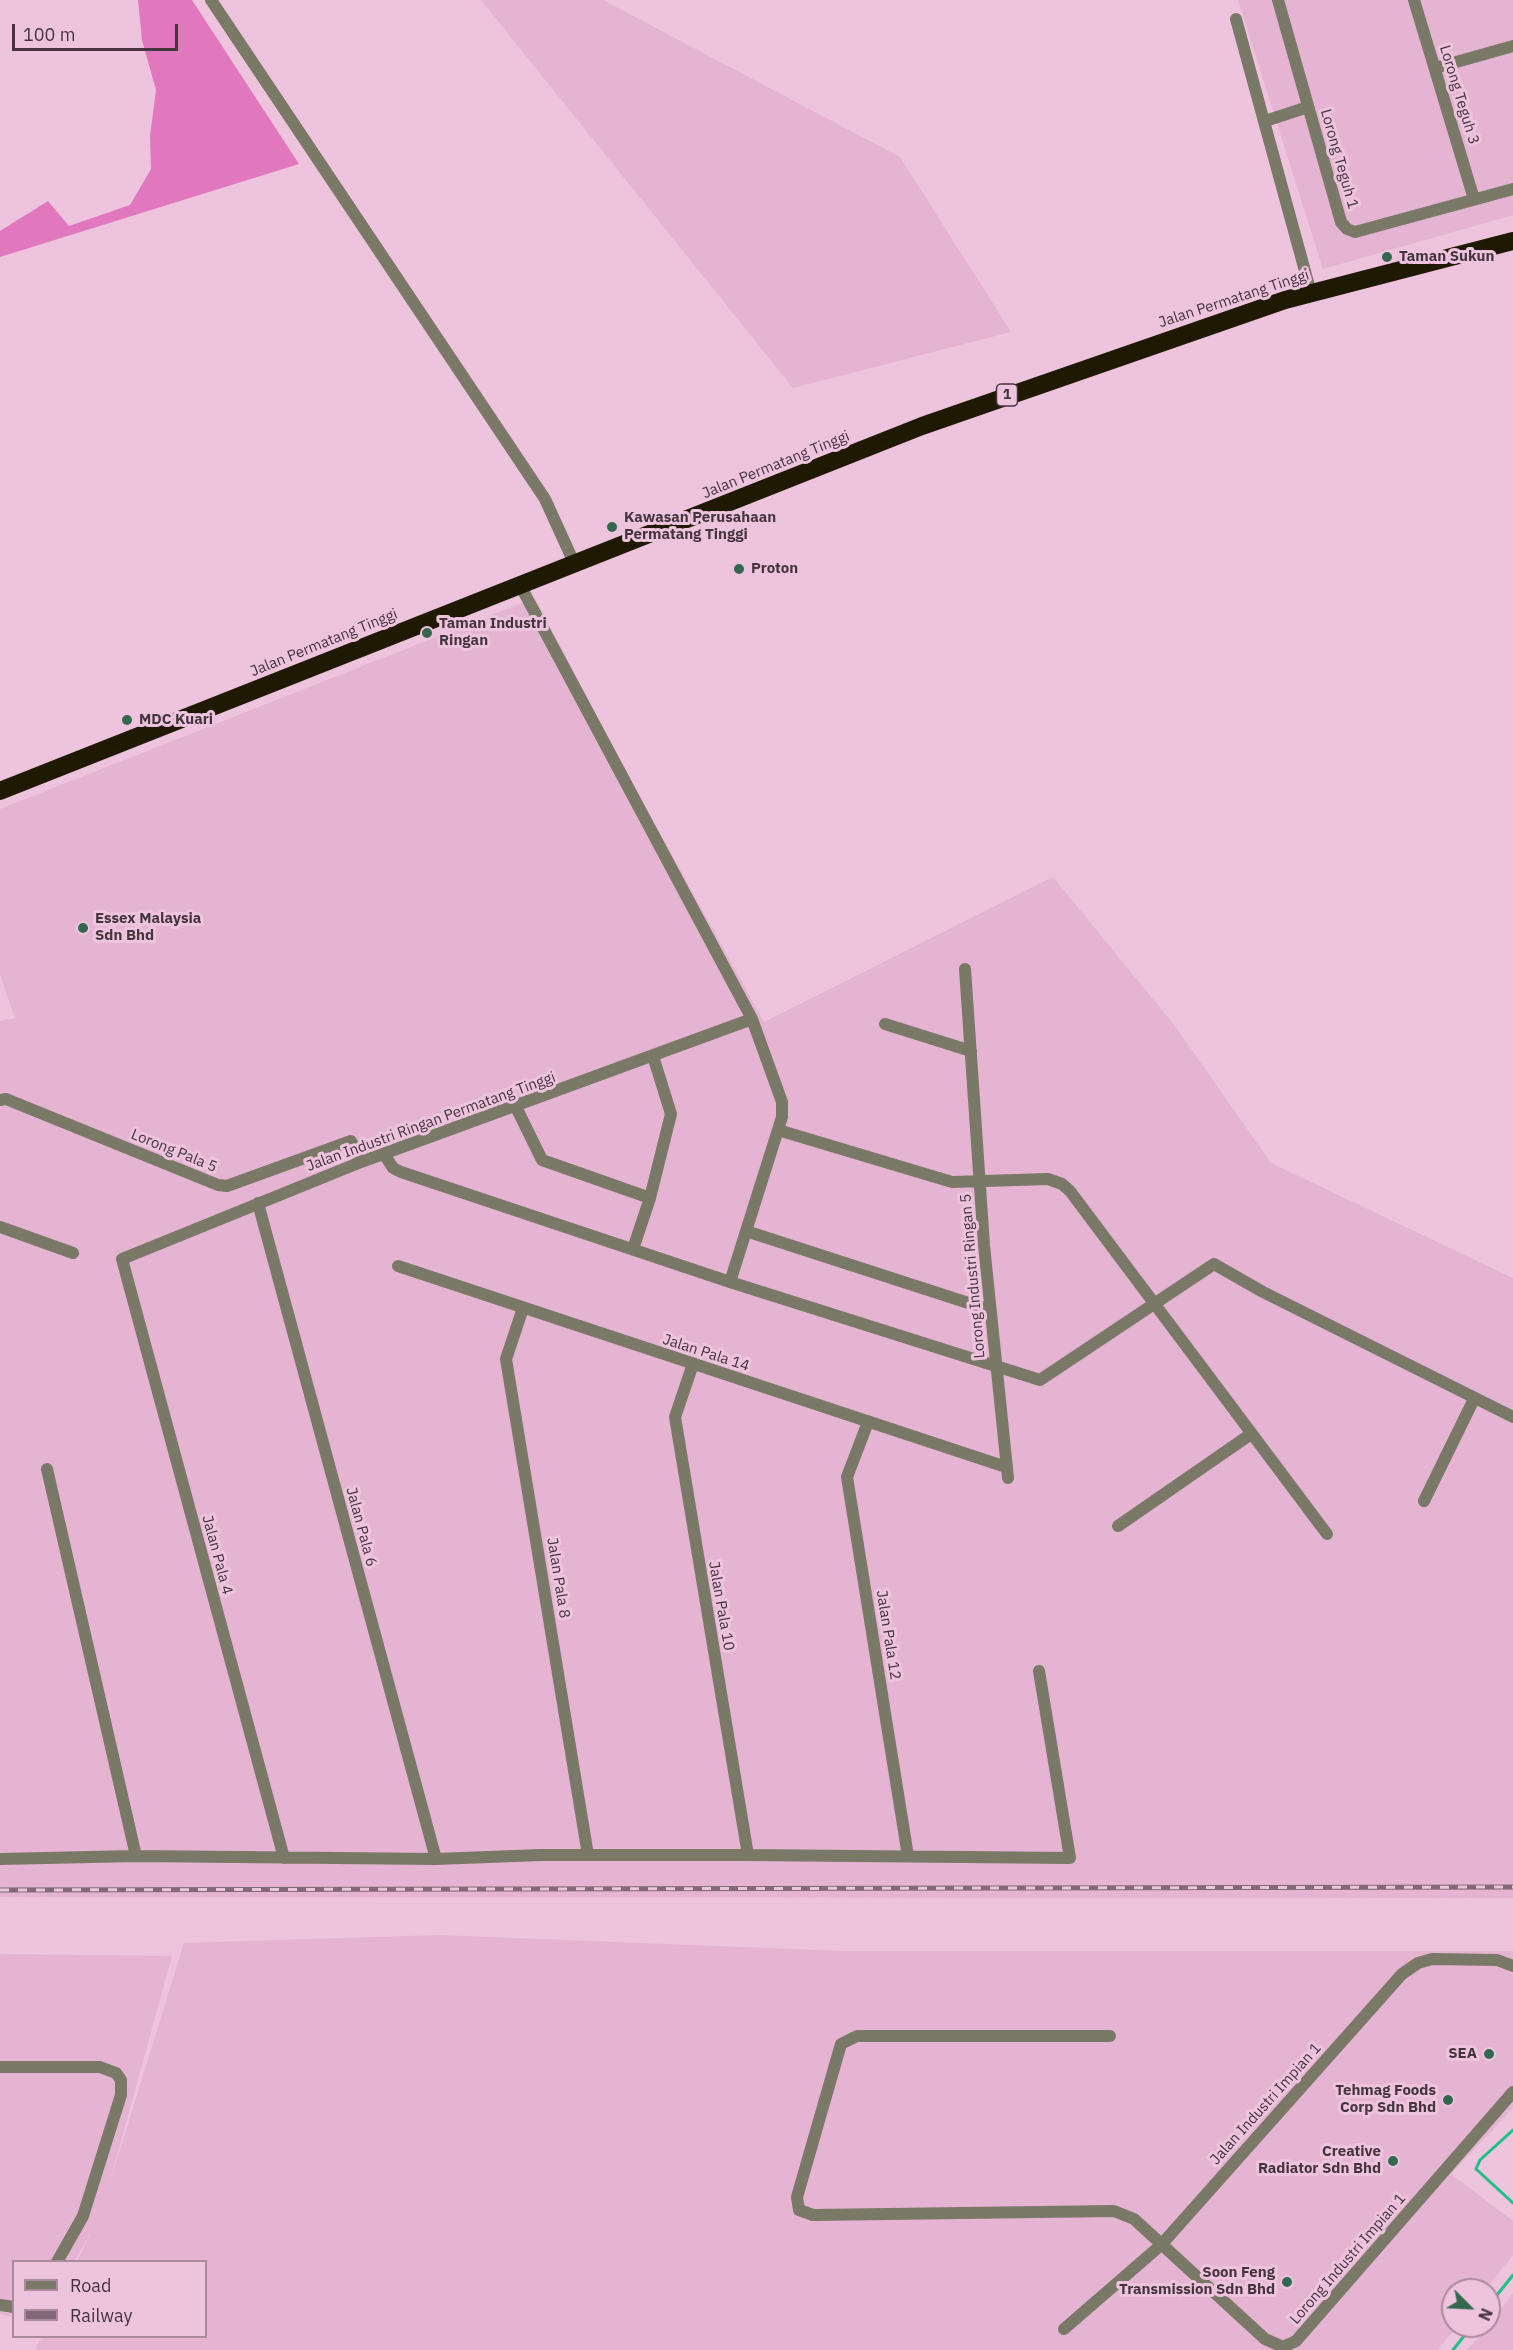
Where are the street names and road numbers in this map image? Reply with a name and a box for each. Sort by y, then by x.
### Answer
street label: Lorong Teguh 3 [1435,43,1483,147]
street label: Lorong Teguh 1 [1316,107,1362,211]
street label: Jalan Permatang Tinggi [1156,266,1312,332]
road number: 1 [996,384,1018,406]
street label: Jalan Permatang Tinggi [700,427,852,503]
street label: Jalan Permatang Tinggi [248,605,400,681]
street label: Jalan Industri Ringan Permatang Tinggi [304,1068,558,1176]
street label: Lorong Pala 5 [128,1126,220,1176]
street label: Lorong Industri Ringan 5 [957,1193,989,1359]
street label: Jalan Pala 14 [660,1330,752,1376]
street label: Jalan Pala 6 [342,1485,380,1569]
street label: Jalan Pala 4 [198,1513,236,1597]
street label: Jalan Pala 8 [543,1536,573,1620]
street label: Jalan Pala 10 [704,1560,738,1652]
street label: Jalan Pala 12 [872,1589,904,1681]
street label: Jalan Industri Impian 1 [1207,2039,1325,2169]
street label: Lorong Industri Impian 1 [1286,2190,1410,2328]

